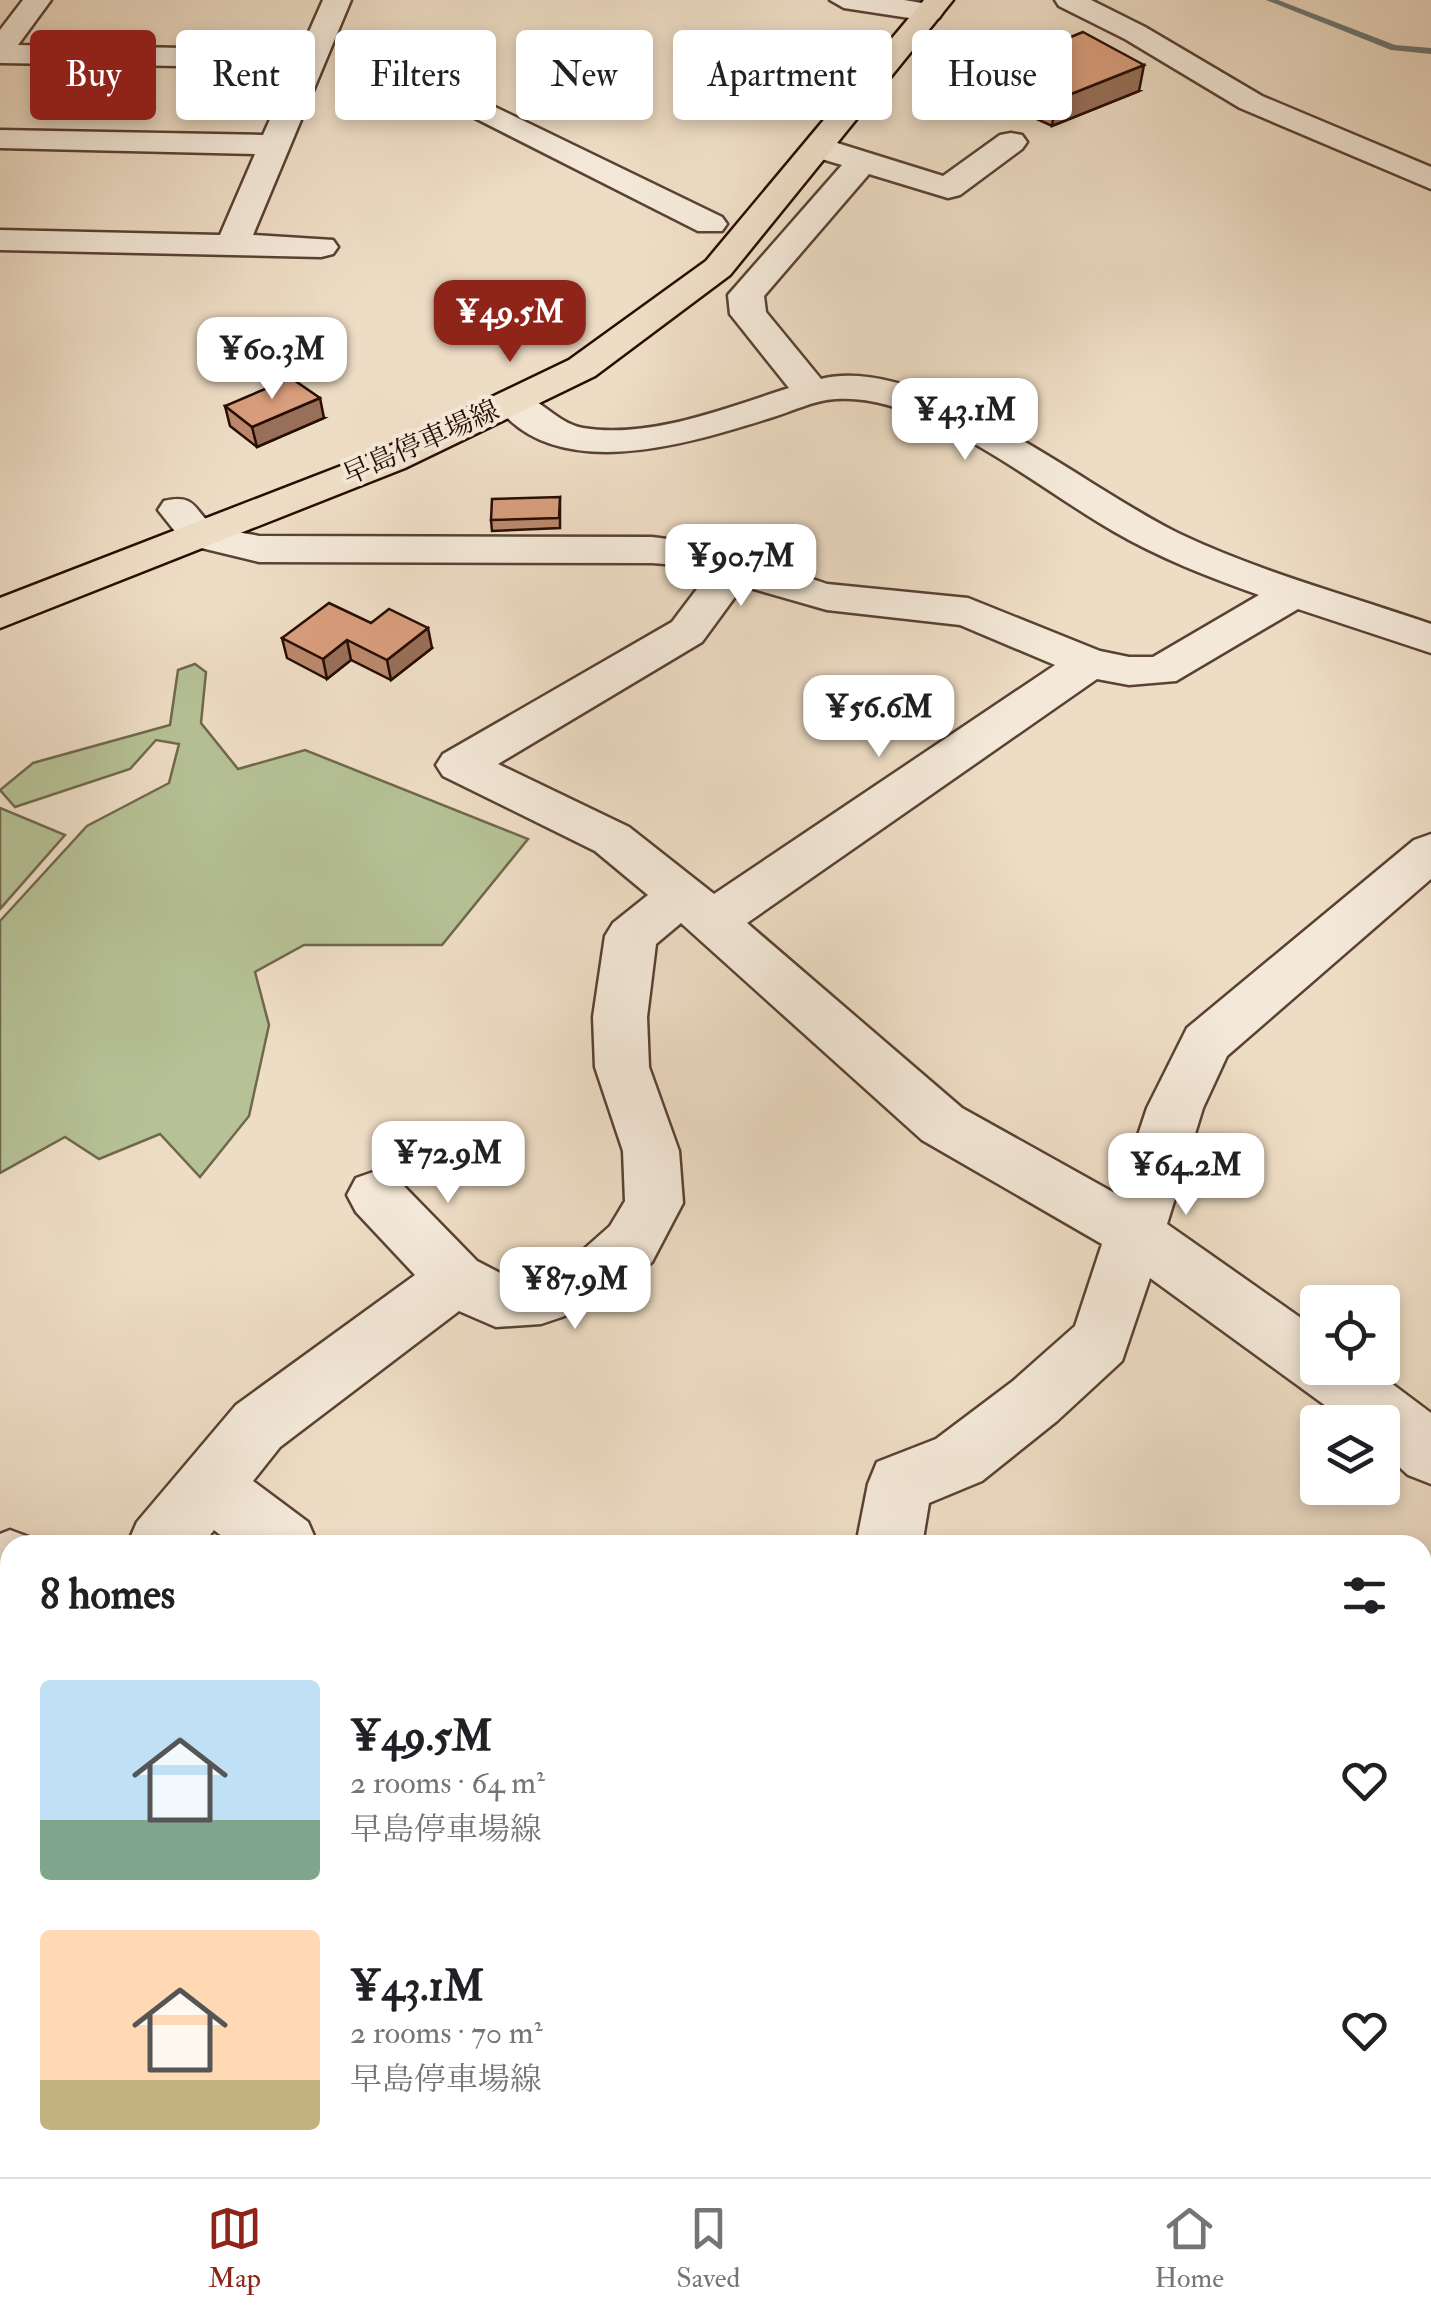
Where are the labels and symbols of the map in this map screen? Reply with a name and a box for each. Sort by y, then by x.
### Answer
pin: ¥49.5M [429,280,591,365]
pin: ¥60.3M [191,317,353,402]
pin: ¥43.1M [884,378,1046,463]
street label: 早島停車場線 [337,393,505,493]
pin: ¥90.7M [660,524,822,609]
pin: ¥56.6M [798,675,960,760]
pin: ¥72.9M [367,1121,529,1206]
pin: ¥64.2M [1105,1133,1267,1218]
pin: ¥87.9M [494,1247,656,1332]

